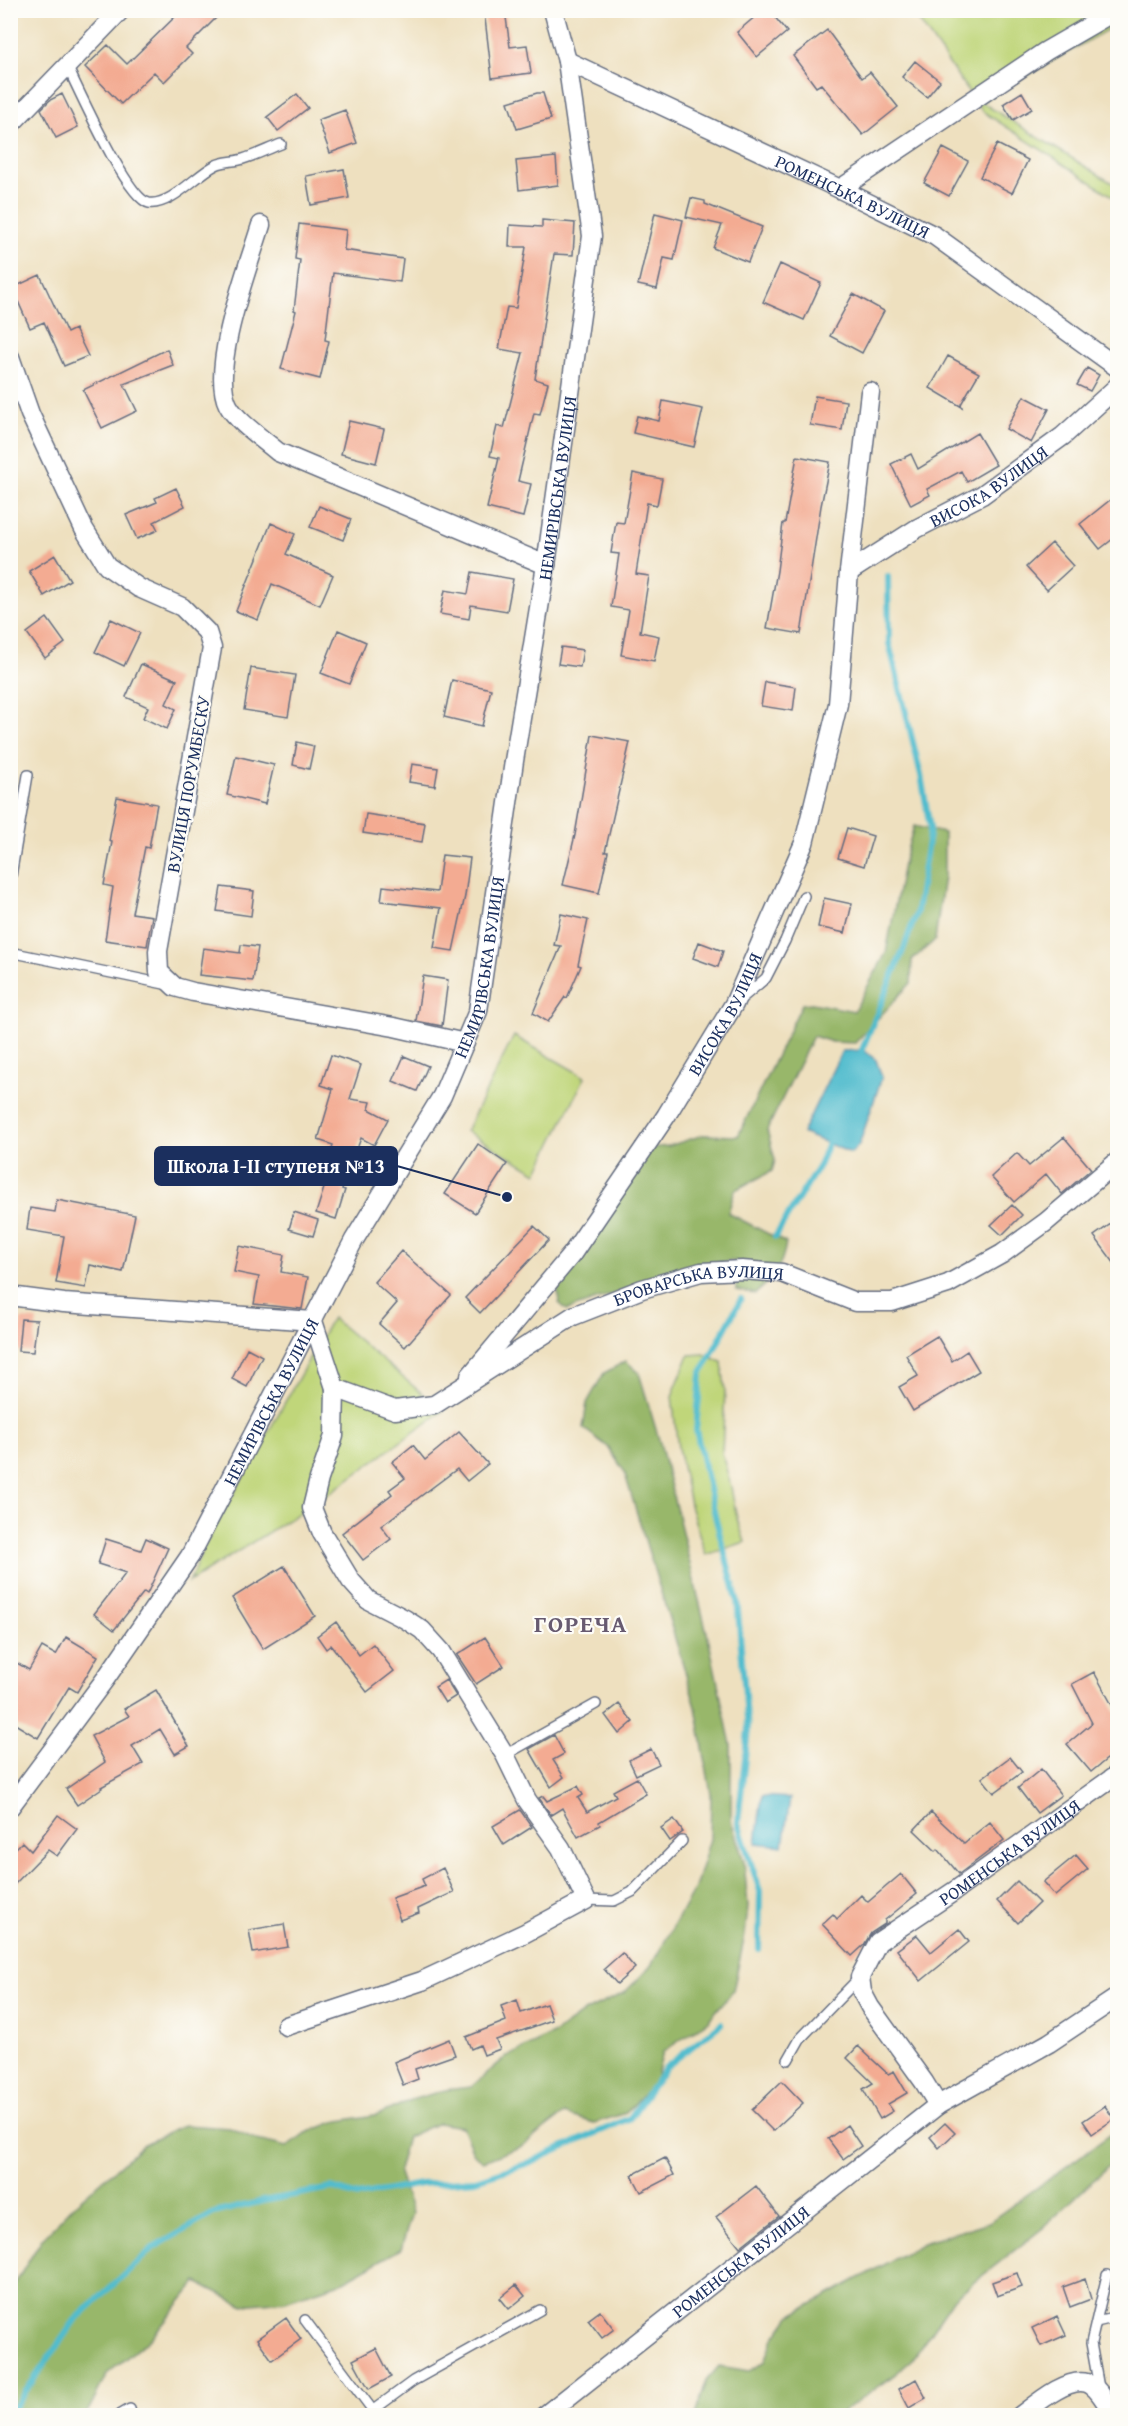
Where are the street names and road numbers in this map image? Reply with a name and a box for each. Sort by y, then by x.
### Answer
street label: РОМЕНСЬКА ВУЛИЦЯ [771,147,935,245]
street label: НЕМИРІВСЬКА ВУЛИЦЯ [530,394,583,582]
street label: ВИСОКА ВУЛИЦЯ [924,438,1053,533]
street label: ВУЛИЦЯ ПОРУМБЕСКУ [159,693,217,875]
street label: НЕМИРІВСЬКА ВУЛИЦЯ [446,874,511,1062]
street label: ВИСОКА ВУЛИЦЯ [680,948,768,1080]
street label: БРОВАРСЬКА ВУЛИЦЯ [609,1256,785,1313]
street label: НЕМИРІВСЬКА ВУЛИЦЯ [215,1313,325,1490]
street label: РОМЕНСЬКА ВУЛИЦЯ [933,1792,1086,1912]
street label: РОМЕНСЬКА ВУЛИЦЯ [666,2198,815,2324]

